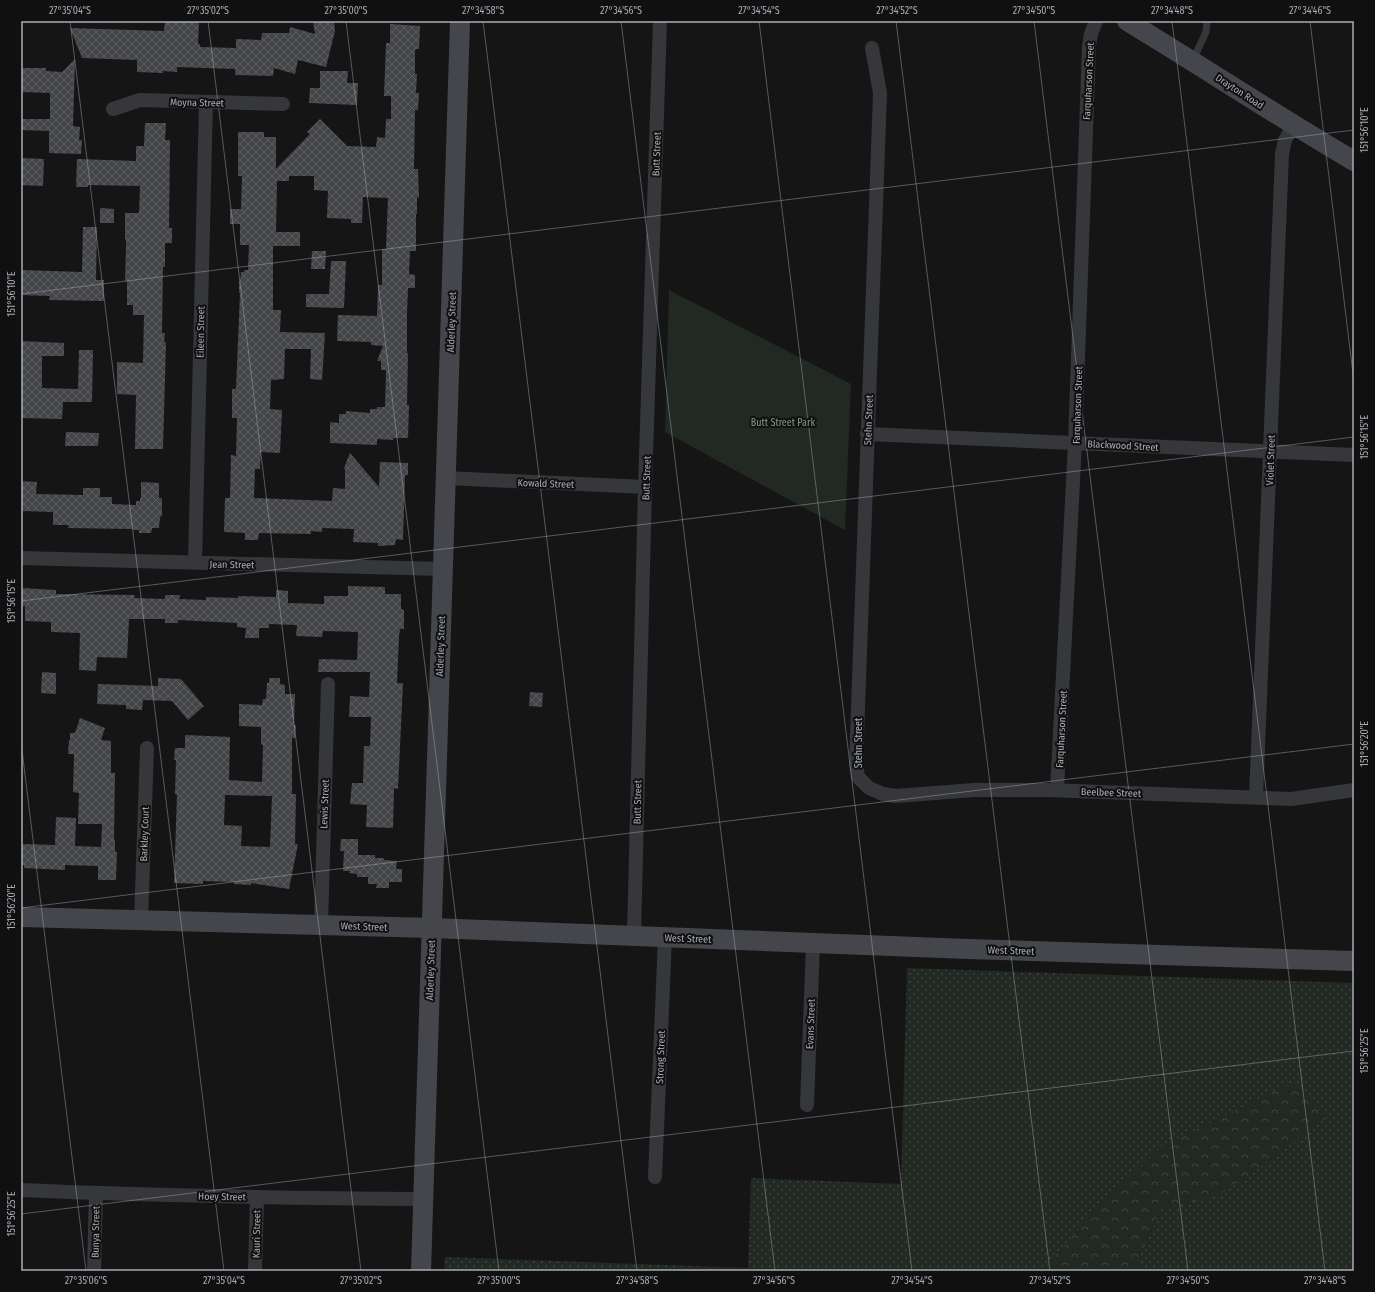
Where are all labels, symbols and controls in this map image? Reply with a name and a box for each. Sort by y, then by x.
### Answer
text: 27°35'04"S [49,5,91,17]
text: 27°35'02"S [187,5,229,17]
text: 27°35'00"S [325,5,368,17]
text: 27°34'58"S [462,5,504,17]
text: 27°34'56"S [600,5,642,17]
text: 27°34'54"S [738,5,780,17]
text: 27°34'52"S [876,5,918,17]
text: 27°34'50"S [1013,5,1055,17]
text: 27°34'48"S [1151,5,1193,17]
text: 27°34'46"S [1289,5,1331,17]
street label: Farquharson Street [1081,41,1097,120]
street label: Drayton Road [1213,72,1266,112]
street label: Moyna Street [170,97,225,109]
text: 151°56'10"E [1359,107,1371,153]
street label: Butt Street [650,131,664,176]
text: 151°56'10"E [6,271,18,317]
street label: Alderley Street [445,291,459,352]
street label: Eileen Street [195,305,207,358]
street label: Farquharson Street [1071,365,1085,444]
street label: Stehn Street [862,394,876,445]
text: 151°56'15"E [1359,414,1371,459]
park label: Butt Street Park [751,417,815,429]
street label: Violet Street [1264,434,1278,486]
street label: Blackwood Street [1087,438,1160,454]
street label: Butt Street [640,455,654,500]
street label: Kowald Street [518,477,575,491]
street label: Jean Street [210,559,255,571]
text: 151°56'15"E [6,578,18,623]
street label: Alderley Street [434,615,448,676]
street label: Farquharson Street [1054,689,1070,768]
street label: Stehn Street [853,717,865,768]
text: 151°56'20"E [1359,721,1371,767]
street label: Lewis Street [318,778,332,829]
street label: Butt Street [632,779,644,824]
street label: Beelbee Street [1081,786,1142,800]
street label: Barkley Court [138,806,152,862]
text: 151°56'20"E [6,884,18,930]
street label: West Street [340,920,388,934]
street label: West Street [664,932,712,946]
street label: Alderley Street [424,939,438,1000]
street label: West Street [987,944,1035,958]
street label: Evans Street [804,998,818,1049]
text: 151°56'25"E [1359,1028,1371,1074]
street label: Strong Street [654,1029,668,1084]
text: 151°56'25"E [6,1191,18,1237]
street label: Hoey Street [198,1191,247,1203]
street label: Bunya Street [90,1205,102,1258]
street label: Kauri Street [251,1209,263,1258]
text: 27°35'06"S [65,1275,107,1287]
text: 27°35'04"S [203,1275,245,1287]
text: 27°35'02"S [340,1275,382,1287]
text: 27°35'00"S [478,1275,521,1287]
text: 27°34'58"S [616,1275,658,1287]
text: 27°34'56"S [753,1275,795,1287]
text: 27°34'54"S [891,1275,933,1287]
text: 27°34'52"S [1029,1275,1071,1287]
text: 27°34'50"S [1167,1275,1209,1287]
text: 27°34'48"S [1304,1275,1346,1287]

